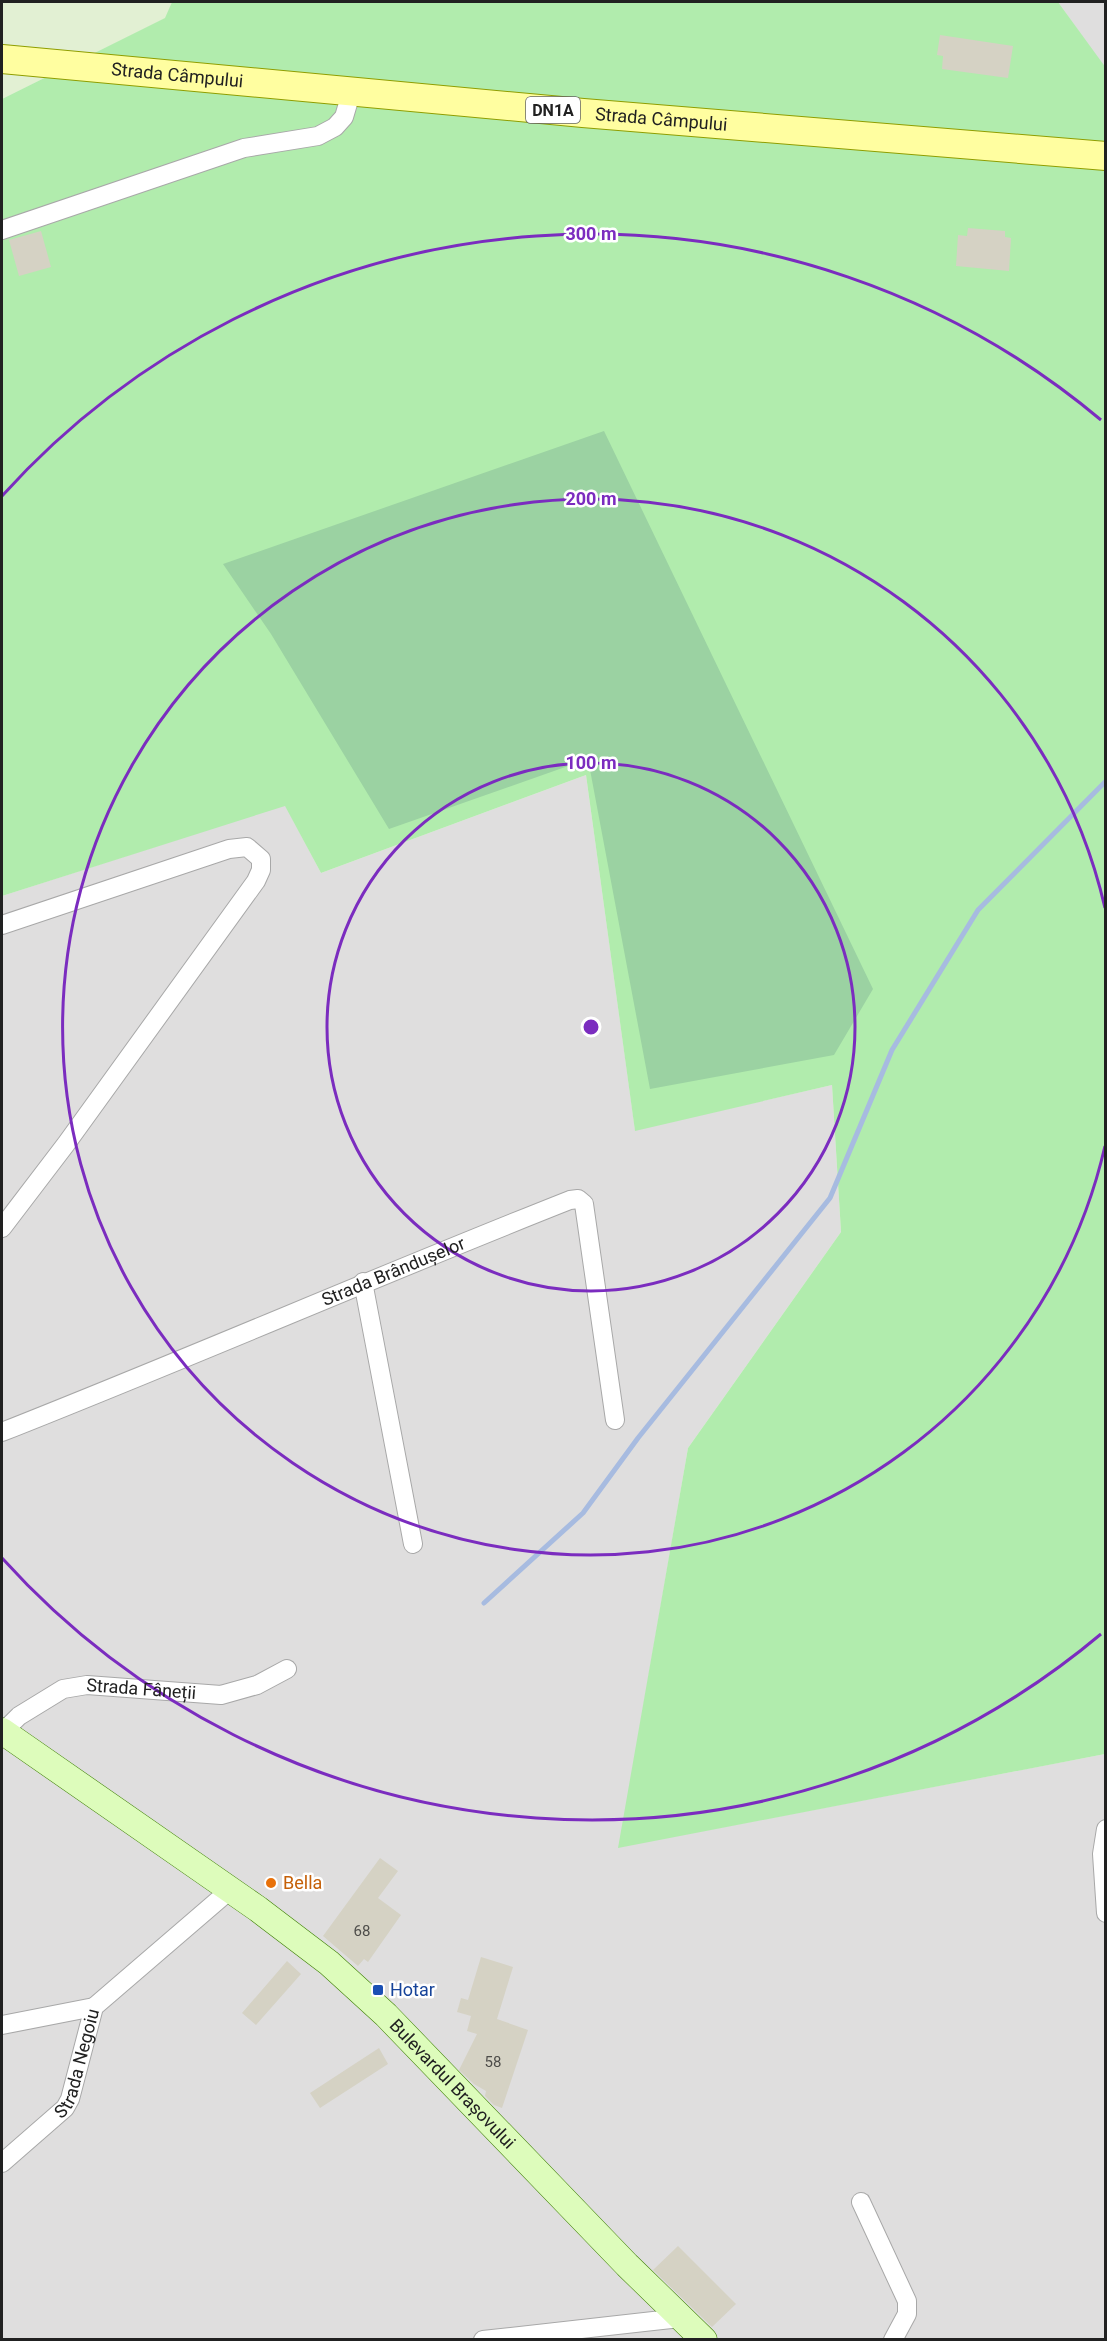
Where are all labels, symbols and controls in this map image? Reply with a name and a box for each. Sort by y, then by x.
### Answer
street label: Strada Câmpului [110,58,244,91]
road number: DN1A [526,97,580,123]
street label: Strada Câmpului [594,103,728,135]
text: 300 m [565,223,617,244]
text: 200 m [565,488,617,509]
text: 100 m [565,752,617,773]
centre of rings [581,1017,601,1037]
street label: Strada Brândușelor [318,1232,468,1310]
street label: Strada Fâneții [86,1674,197,1703]
place label: Bella [283,1872,322,1893]
marker: Bella [264,1876,278,1890]
house number: 68 [354,1922,370,1940]
place label: Hotar [390,1979,435,2000]
marker: Hotar [371,1983,385,1997]
street label: Strada Negoiu [50,2006,103,2122]
street label: Bulevardul Brașovului [386,2015,520,2153]
house number: 58 [485,2053,501,2071]

